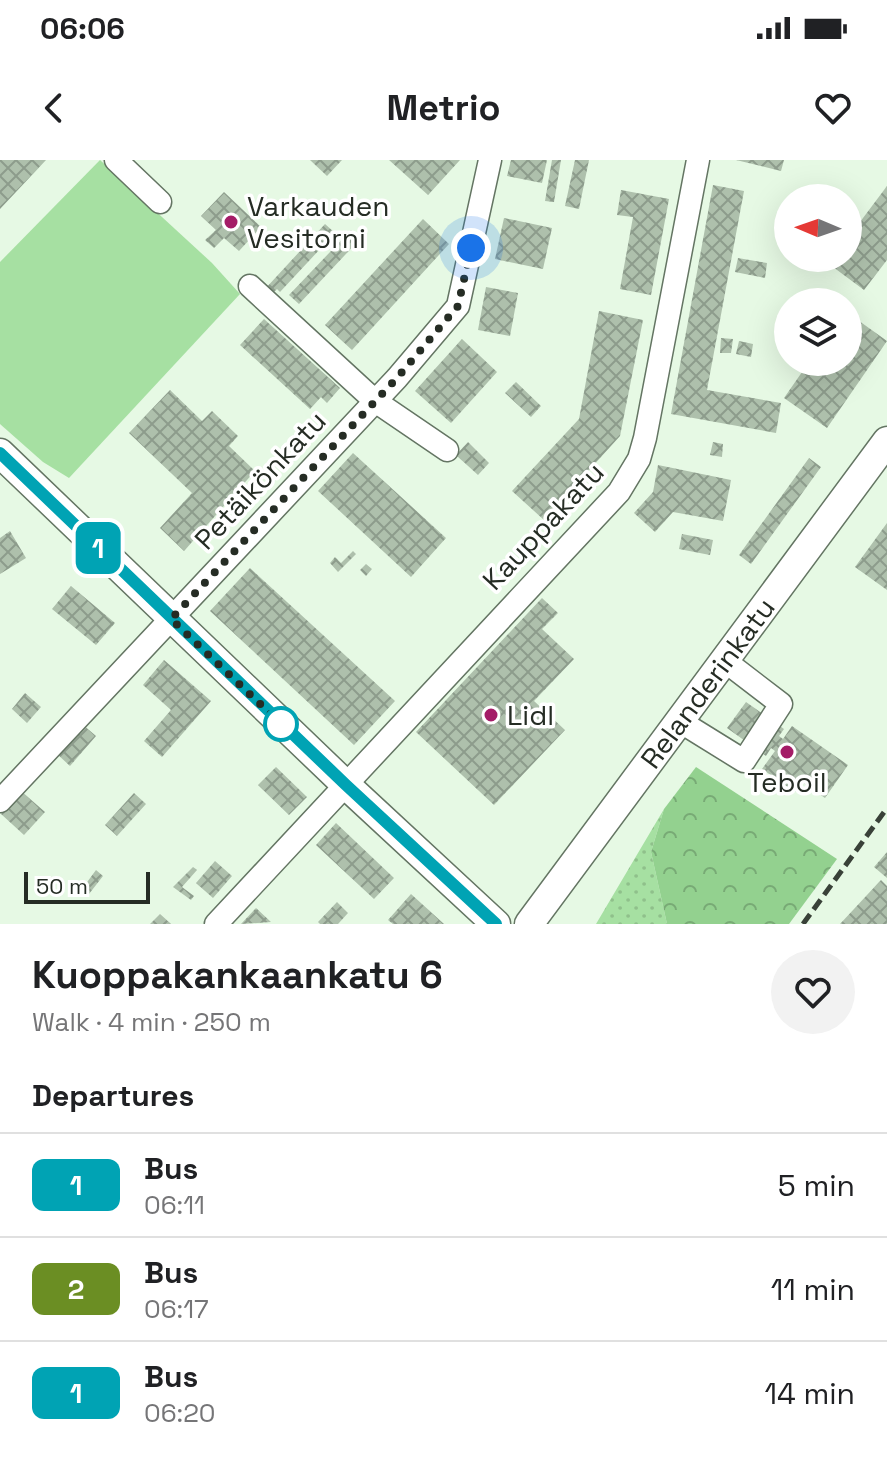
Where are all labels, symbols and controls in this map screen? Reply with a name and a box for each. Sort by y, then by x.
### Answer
text: 06:06 [40,9,125,48]
text: Metrio [386,85,501,131]
icon: back [32,86,76,130]
icon: heart [811,86,855,130]
north arrow [774,184,862,272]
map controls [774,184,862,376]
place label: Varkauden Vesitorni [247,188,389,256]
marker: Varkauden Vesitorni [222,213,240,231]
your location [451,228,491,268]
button: layers [774,288,862,376]
street label: Petäikönkatu [187,403,333,557]
street label: Kauppakatu [475,454,611,598]
line badge: 1 [72,522,124,574]
text: 1 [92,530,104,566]
street label: Relanderinkatu [633,590,783,776]
place label: Lidl [507,697,554,733]
marker: Lidl [482,706,500,724]
unlabelled marker [264,707,298,741]
marker: Teboil [778,743,796,761]
place label: Teboil [747,764,827,800]
scale bar [24,868,150,904]
text: 50 m [36,872,88,900]
button: heart [771,950,855,1034]
text: Kuoppakankaankatu 6 [32,951,443,999]
text: Walk · 4 min · 250 m [32,1005,271,1039]
text: Departures [32,1076,194,1115]
text: Bus [144,1149,198,1188]
text: 5 min [778,1166,855,1205]
text: 1 [70,1167,82,1203]
text: 06:11 [144,1188,205,1222]
text: Bus [144,1253,198,1292]
text: 11 min [771,1270,855,1309]
text: 2 [68,1271,84,1307]
text: 06:17 [144,1292,209,1326]
text: Bus [144,1357,198,1396]
text: 14 min [764,1374,855,1413]
text: 1 [70,1375,82,1411]
text: 06:20 [144,1396,216,1430]

